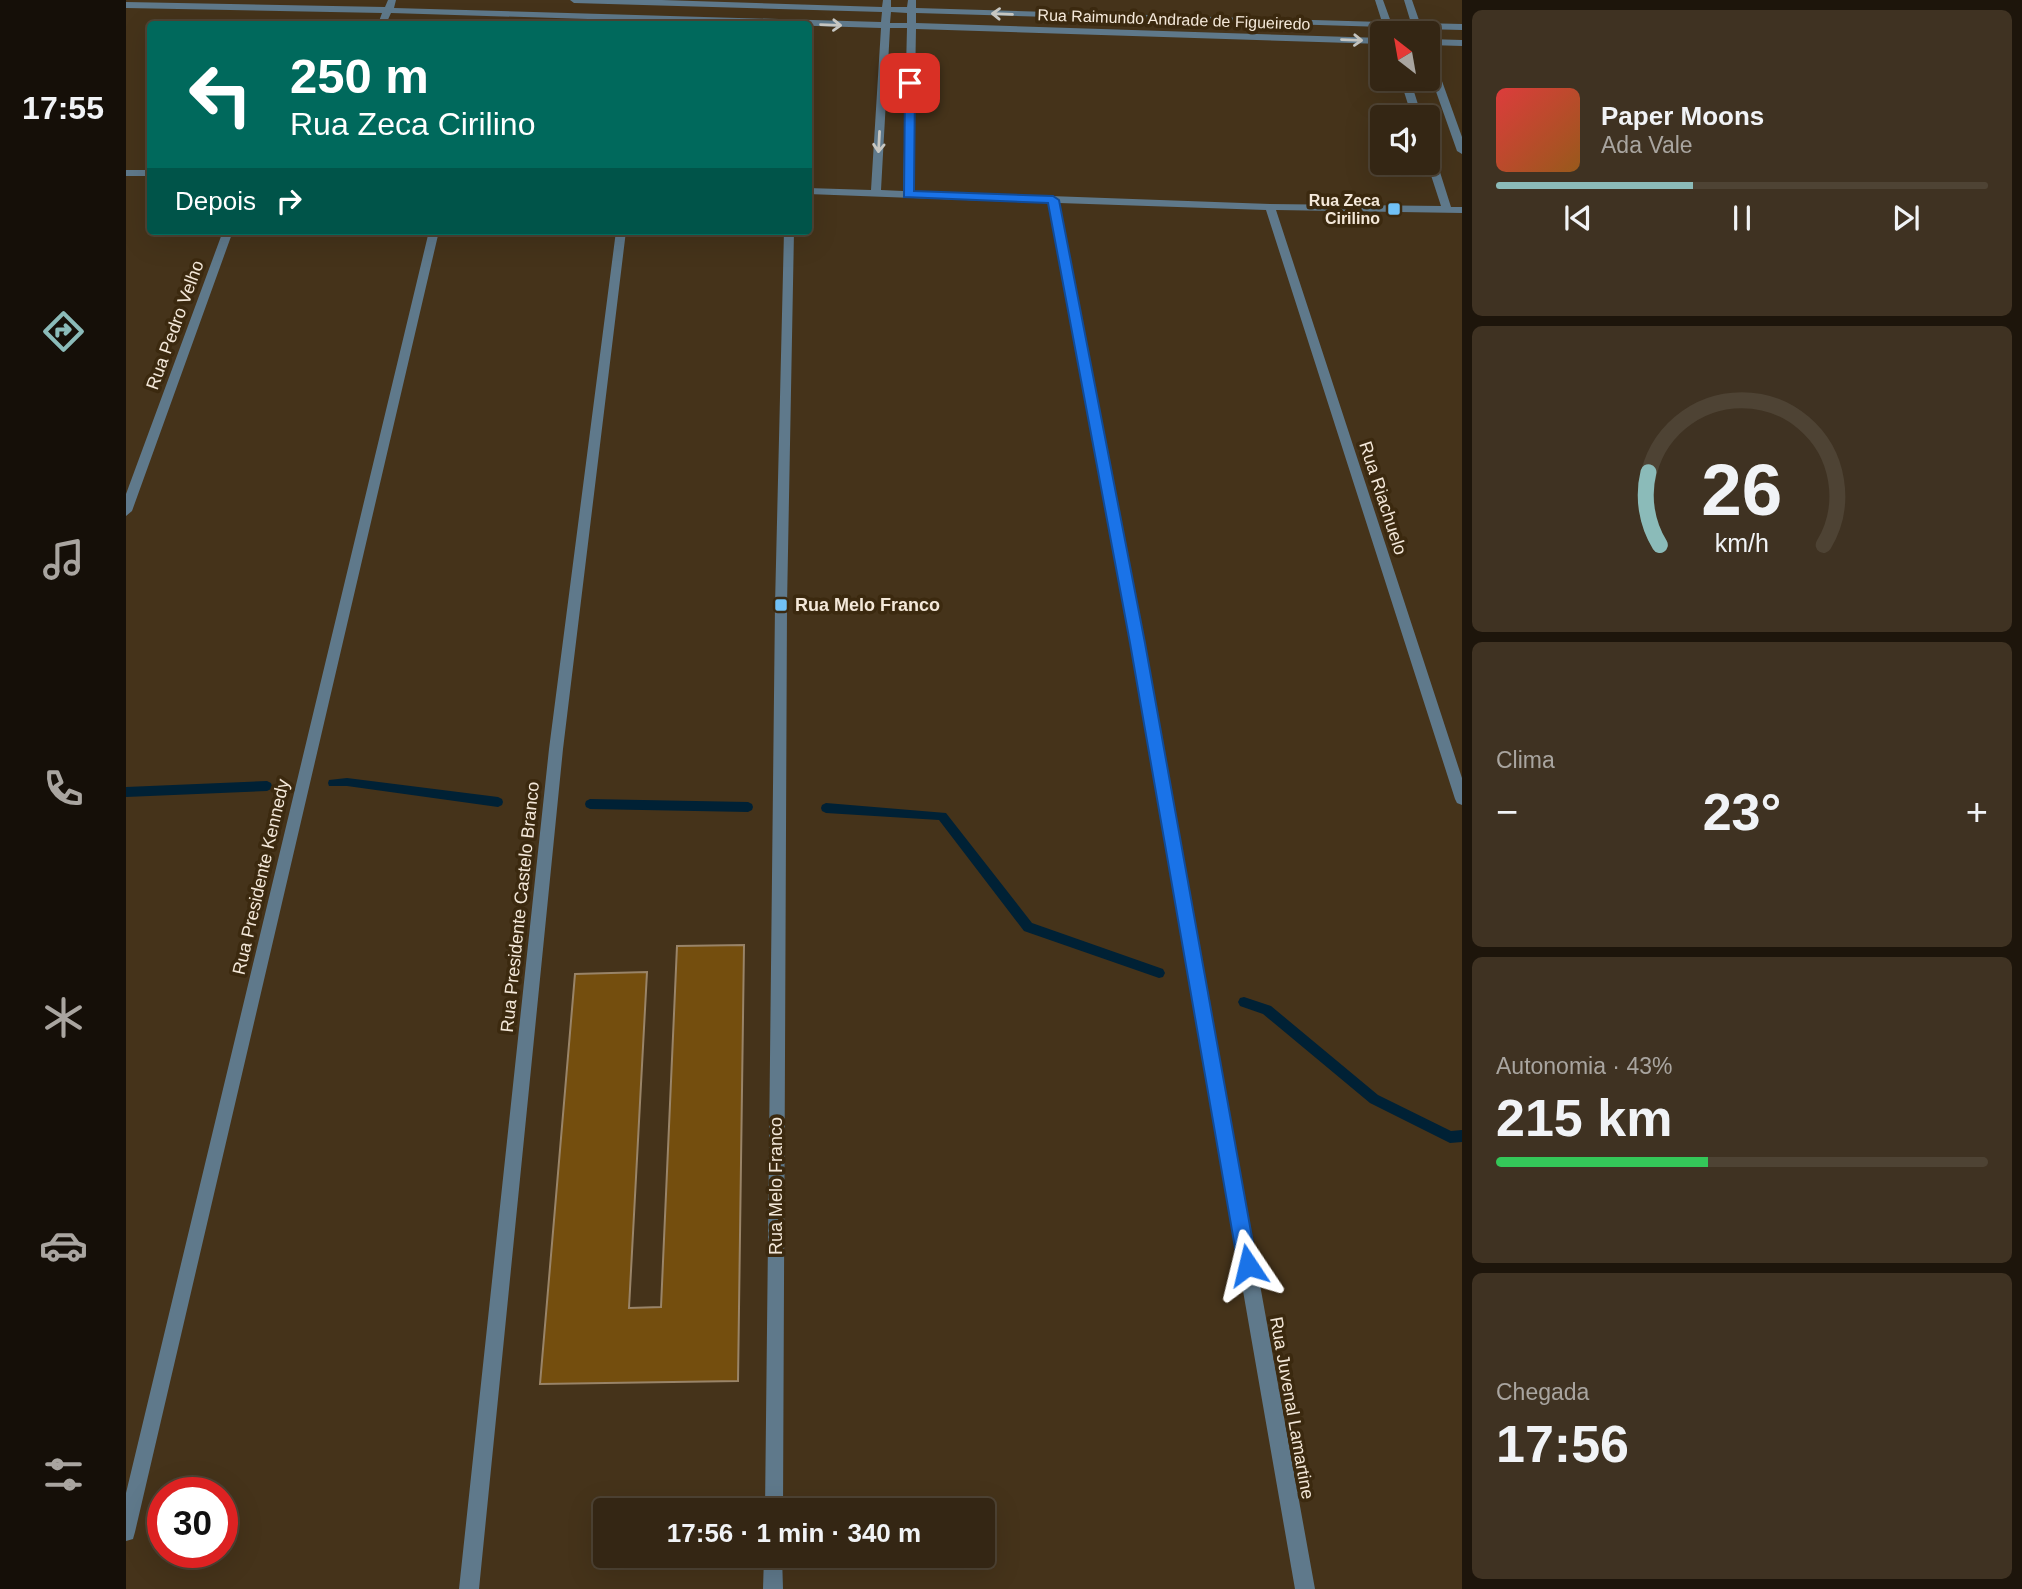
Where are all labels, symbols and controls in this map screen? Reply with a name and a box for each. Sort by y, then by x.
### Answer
street label: Rua Raimundo Andrade de Figueiredo [1037,6,1311,33]
one-way arrow [991,8,1014,21]
one-way arrow [819,18,842,32]
north arrow [1370,21,1440,91]
map controls [1370,21,1440,175]
one-way arrow [1340,33,1363,47]
icon: left [175,49,266,140]
text: 250 m [290,49,429,103]
pin [880,53,940,113]
icon: arrive [891,64,929,102]
text: 17:55 [22,90,104,126]
text: Paper Moons [1601,101,1764,131]
button: sound [1370,105,1440,175]
text: Rua Zeca Cirilino [290,106,535,142]
one-way arrow [872,130,885,152]
text: Ada Vale [1601,132,1693,158]
icon: right [270,182,308,220]
text: Depois [175,186,256,216]
place label: Rua Zeca Cirilino [1309,192,1380,227]
icon: previous [1559,199,1597,237]
icon: pause [1723,199,1761,237]
icon: next [1887,199,1925,237]
marker: Rua Zeca Cirilino [1386,201,1402,217]
street label: Rua Pedro Velho [142,258,208,392]
icon: directions [39,307,88,356]
street label: Rua Riachuelo [1355,439,1411,557]
text: 26 [1702,449,1782,530]
text: km/h [1715,528,1769,556]
icon: music [39,535,88,584]
place label: Rua Melo Franco [795,595,940,615]
marker: Rua Melo Franco [773,597,789,613]
text: Clima [1496,747,1555,773]
icon: phone [39,764,88,813]
street label: Rua Presidente Kennedy [229,777,293,977]
street label: Rua Presidente Castelo Branco [497,781,543,1033]
text: 23° [1703,783,1781,841]
text: − [1496,791,1518,833]
text: + [1966,791,1988,833]
icon: climate [39,993,88,1042]
text: Autonomia · 43% [1496,1053,1672,1079]
text: 215 km [1496,1089,1672,1147]
street label: Rua Melo Franco [766,1117,786,1255]
icon: car [39,1221,88,1270]
position arrow [1211,1228,1285,1302]
street label: Rua Juvenal Lamartine [1266,1315,1318,1501]
text: Chegada [1496,1379,1589,1405]
text: 17:56 [1496,1415,1629,1473]
icon: filters [39,1450,88,1499]
speed limit sign: 30 [147,1477,238,1568]
text: 17:56 · 1 min · 340 m [667,1518,921,1548]

